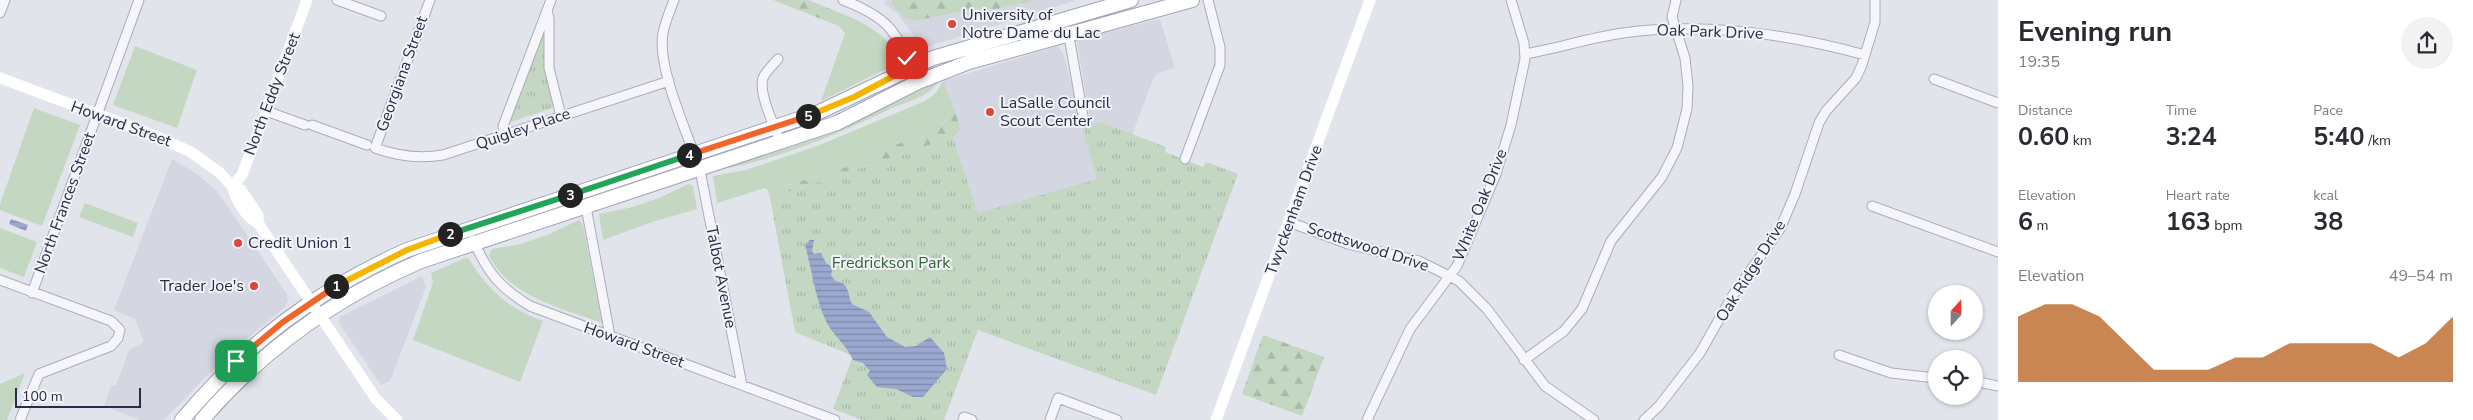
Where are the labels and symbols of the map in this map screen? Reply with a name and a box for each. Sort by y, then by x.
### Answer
place label: University of Notre Dame du Lac [962,4,1101,44]
street label: Georgiana Street [371,13,433,135]
marker: University of Notre Dame du Lac [946,18,958,30]
street label: Oak Park Drive [1656,19,1764,45]
street label: North Eddy Street [239,29,306,158]
pin [886,37,928,79]
place label: LaSalle Council Scout Center [1000,92,1111,132]
street label: Howard Street [68,96,175,153]
street label: Quigley Place [473,103,573,155]
pin: 5 [796,104,820,128]
marker: LaSalle Council Scout Center [984,106,996,118]
street label: North Frances Street [29,129,101,277]
pin: 4 [676,142,702,168]
street label: Twyckenham Drive [1260,142,1328,278]
street label: White Oak Drive [1447,146,1513,264]
pin: 3 [558,182,582,208]
street label: Oak Ridge Drive [1711,216,1791,326]
street label: Scottswood Drive [1304,217,1432,277]
pin: 2 [438,222,462,246]
street label: Talbot Avenue [700,224,742,330]
place label: Credit Union 1 [248,232,352,254]
marker: Credit Union 1 [232,237,244,249]
park label: Fredrickson Park [832,252,951,274]
pin: 1 [324,274,348,298]
place label: Trader Joe's [160,275,244,297]
marker: Trader Joe's [248,280,260,292]
north arrow [1928,285,1982,340]
street label: Howard Street [581,317,688,374]
pin [215,340,257,382]
scale bar [15,385,141,408]

